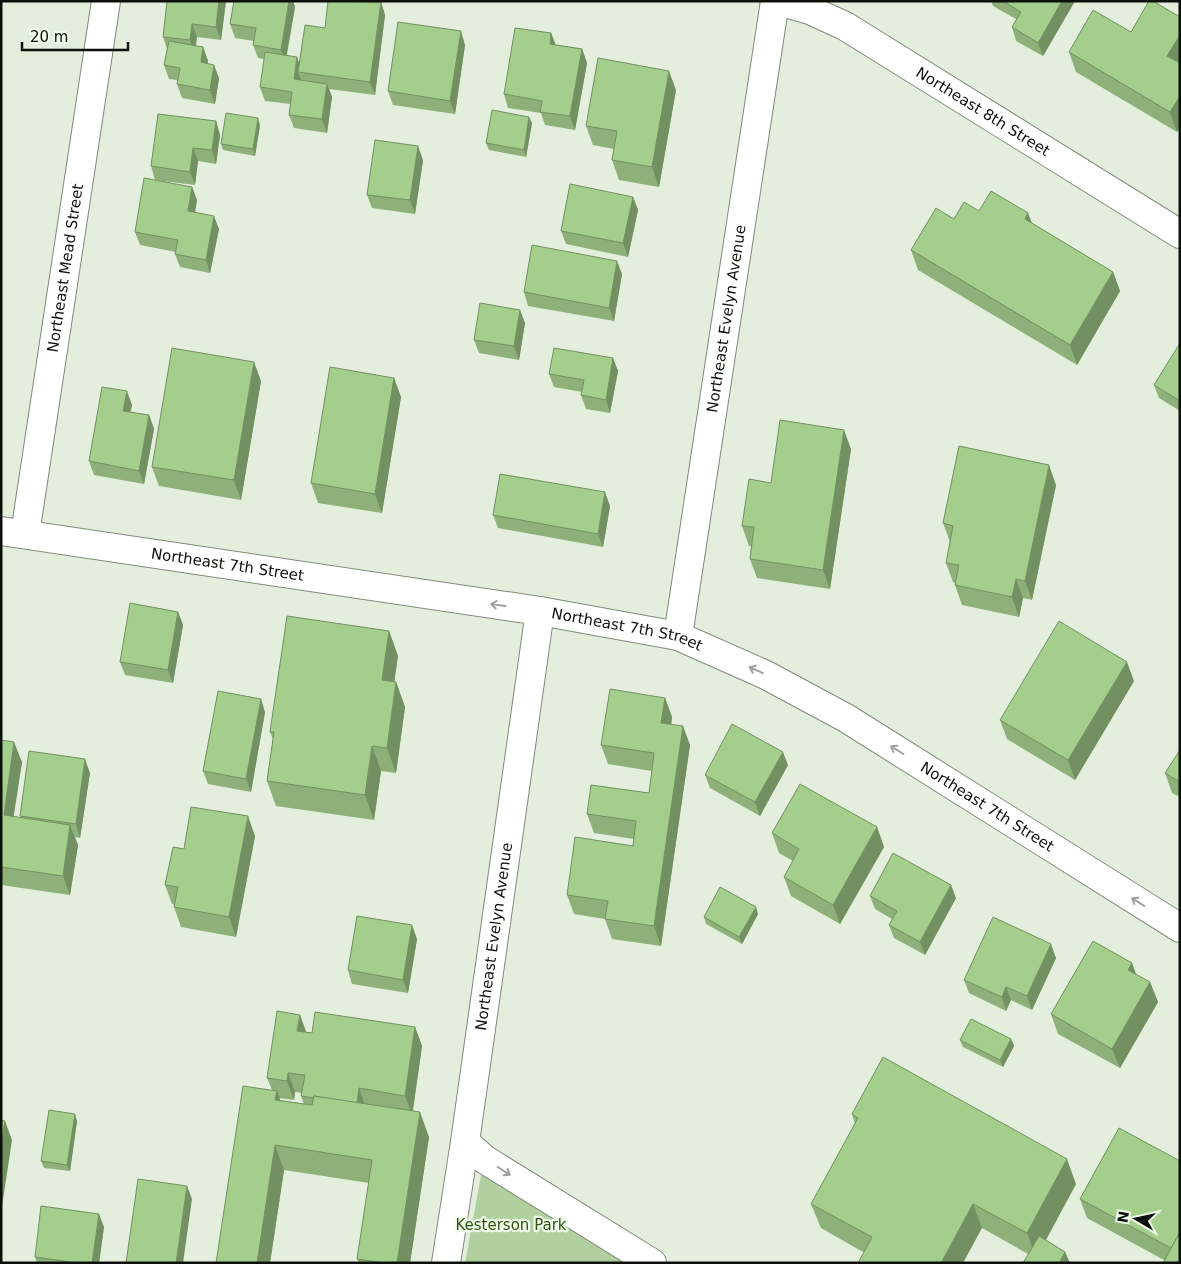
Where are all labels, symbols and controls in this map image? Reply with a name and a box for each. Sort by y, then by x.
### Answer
scale bar [22,20,129,52]
text: 20 m [30,28,68,46]
street label: Northeast 8th Street [913,63,1053,160]
street label: Northeast Mead Street [44,182,87,354]
street label: Northeast Evelyn Avenue [703,224,750,414]
street label: Northeast 7th Street [150,544,305,585]
one-way arrow [491,599,507,609]
street label: Northeast 7th Street [550,604,706,655]
one-way arrow [749,665,764,675]
one-way arrow [891,745,905,755]
street label: Northeast 7th Street [917,758,1057,856]
street label: Northeast Evelyn Avenue [472,841,516,1032]
one-way arrow [1132,896,1146,906]
one-way arrow [496,1167,510,1177]
north arrow [1111,1194,1161,1244]
text: N [1114,1210,1132,1224]
park label: Kesterson Park [455,1216,567,1234]

